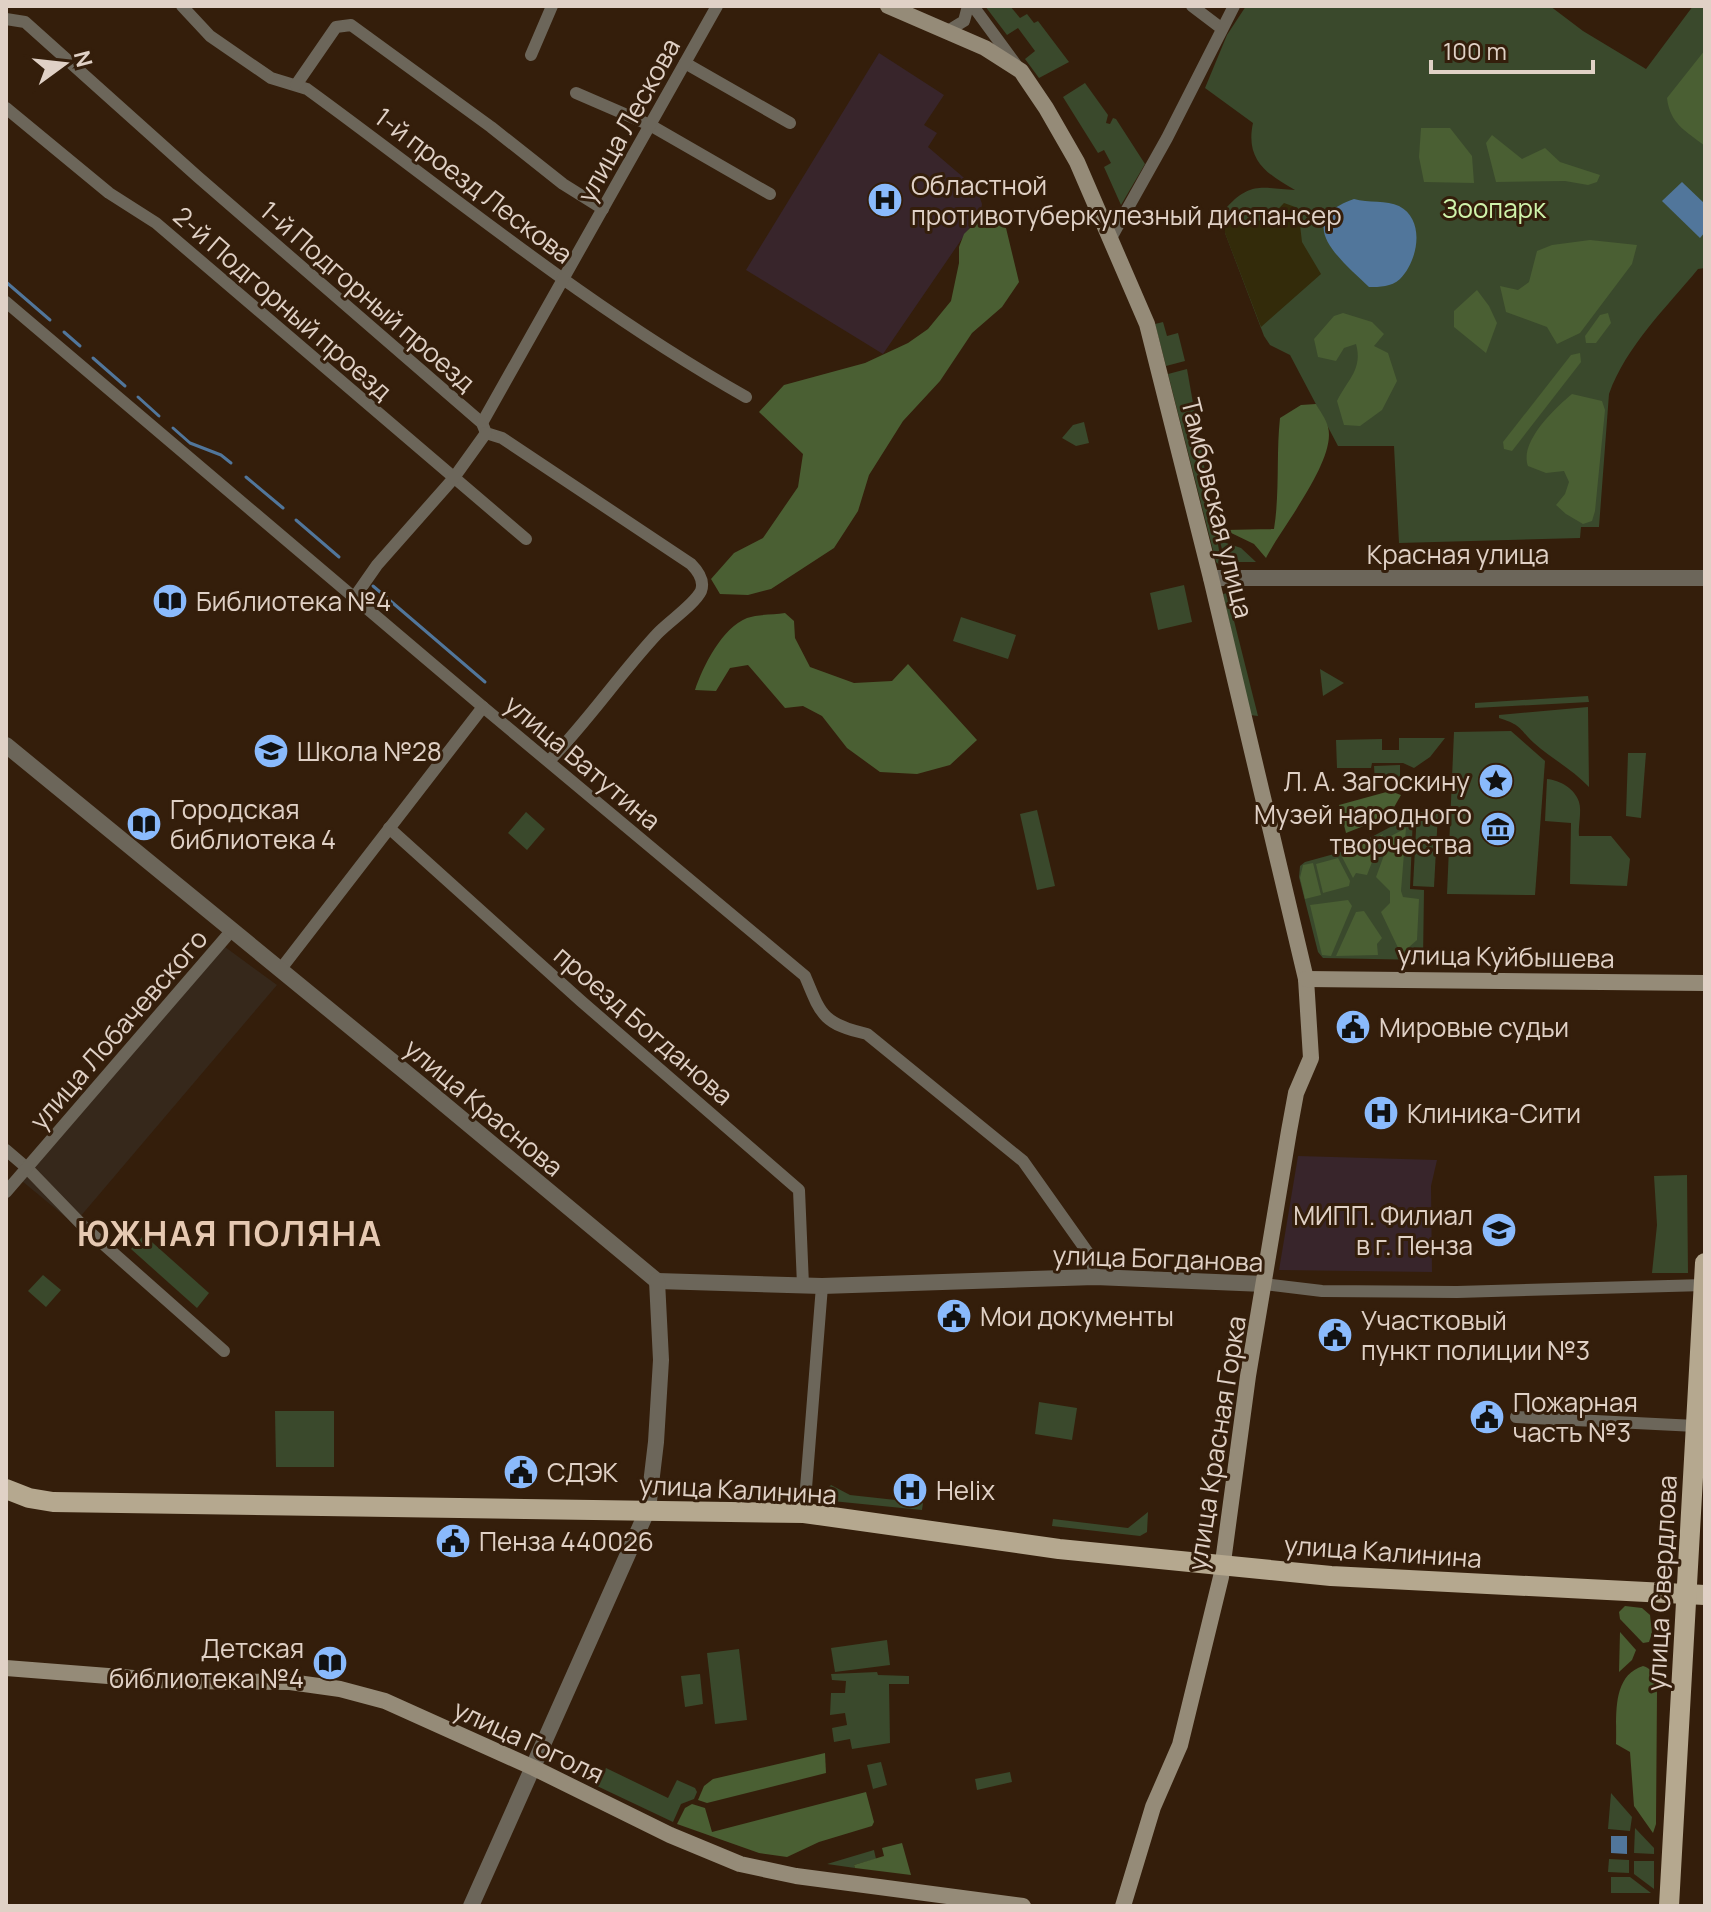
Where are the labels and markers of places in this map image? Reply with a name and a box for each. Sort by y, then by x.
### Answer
place label: Областной противотуберкулезный диспансер [911,167,1342,233]
hospital icon: Областной противотуберкулезный диспансер [866,181,904,219]
library icon: Библиотека №4 [151,582,189,620]
place label: Библиотека №4 [196,583,391,619]
school or university icon: Школа №28 [252,732,290,770]
place label: Школа №28 [297,733,442,769]
place icon: Л. А. Загоскину [1477,762,1515,800]
place label: Л. А. Загоскину [1283,763,1470,799]
place label: Городская библиотека 4 [170,791,336,857]
place label: Музей народного творчества [1254,796,1472,862]
library icon: Городская библиотека 4 [125,805,163,843]
museum icon: Музей народного творчества [1479,810,1517,848]
public building icon: Мировые судьи [1334,1008,1372,1046]
place label: Мировые судьи [1379,1009,1569,1045]
hospital icon: Клиника-Сити [1362,1094,1400,1132]
place label: Клиника-Сити [1407,1095,1581,1131]
place label: МИПП. Филиал в г. Пенза [1293,1197,1473,1263]
school or university icon: МИПП. Филиал в г. Пенза [1480,1211,1518,1249]
public building icon: Мои документы [935,1297,973,1335]
place label: Мои документы [980,1298,1174,1334]
place label: Участковый пункт полиции №3 [1361,1302,1590,1368]
public building icon: Участковый пункт полиции №3 [1316,1316,1354,1354]
place label: Пожарная часть №3 [1513,1384,1638,1450]
public building icon: Пожарная часть №3 [1468,1398,1506,1436]
public building icon: СДЭК [502,1453,540,1491]
place label: СДЭК [547,1454,619,1490]
hospital icon: Helix [891,1471,929,1509]
place label: Helix [936,1472,995,1508]
public building icon: Пенза 440026 [434,1522,472,1560]
place label: Пенза 440026 [479,1523,654,1559]
place label: Детская библиотека №4 [109,1630,304,1696]
library icon: Детская библиотека №4 [311,1644,349,1682]

